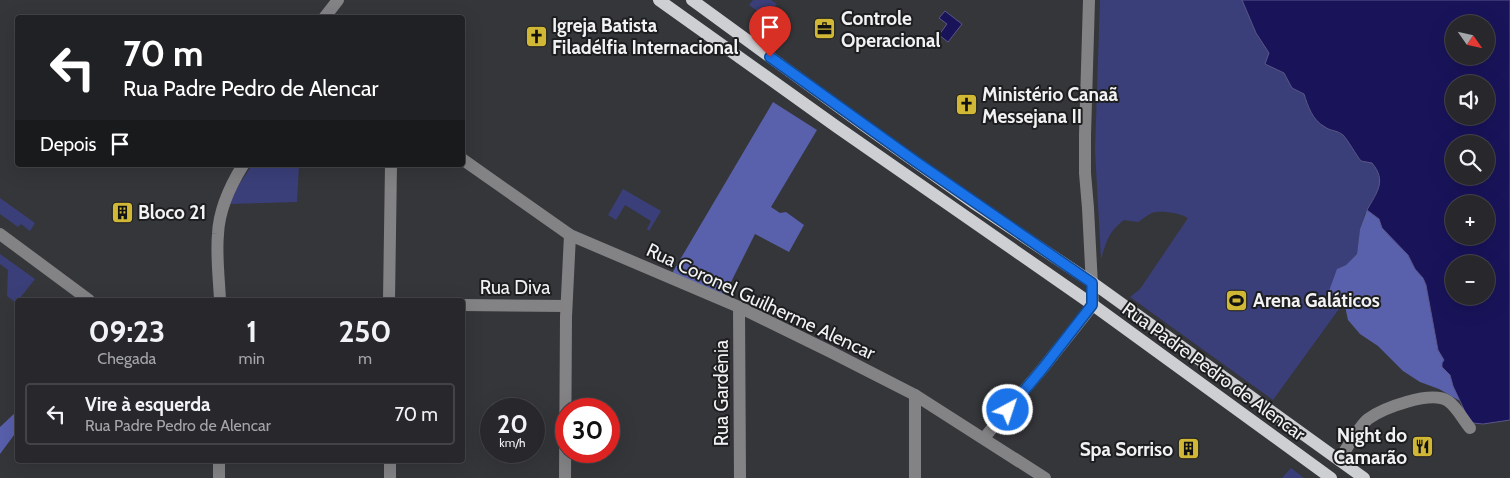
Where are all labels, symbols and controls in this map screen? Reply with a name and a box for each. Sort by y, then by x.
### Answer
pin [749,6,791,57]
place label: Controle Operacional [841,7,941,52]
icon: arrive [756,13,784,41]
place label: Igreja Batista Filadélfia Internacional [552,14,739,59]
north arrow [1445,15,1495,65]
map controls [1445,15,1495,305]
office icon: Controle Operacional [813,17,837,41]
church icon: Igreja Batista Filadélfia Internacional [524,24,548,48]
text: 70 m [123,32,204,75]
icon: left [40,35,105,100]
text: Rua Padre Pedro de Alencar [123,75,378,102]
button: sound [1445,75,1495,125]
place label: Ministério Canaã Messejana II [982,83,1119,128]
church icon: Ministério Canaã Messejana II [954,93,978,117]
icon: arrive [106,130,134,158]
text: Depois [40,133,96,156]
button: search [1445,135,1495,185]
button: + [1445,195,1495,245]
building icon: Bloco 21 [110,200,134,224]
place label: Bloco 21 [138,201,206,224]
street label: Rua Coronel Guilherme Alencar [643,238,879,365]
button: − [1445,255,1495,305]
street label: Rua Diva [480,276,550,299]
sports icon: Arena Galáticos [1225,288,1249,312]
place label: Arena Galáticos [1253,289,1380,312]
street label: Rua Padre Pedro de Alencar [1118,297,1310,446]
text: 09:23 [88,313,165,350]
text: 1 [246,313,257,350]
text: 250 [338,313,392,350]
street label: Rua Gardênia [710,340,733,446]
text: Chegada [97,349,156,368]
text: min [239,349,265,368]
text: m [358,349,372,368]
position arrow [981,383,1033,435]
text: Vire à esquerda [85,393,211,416]
speed limit sign: 30 [555,398,620,463]
icon: left [42,400,70,428]
text: 70 m [394,403,438,426]
text: 20 [497,409,528,439]
text: Rua Padre Pedro de Alencar [85,416,271,435]
place label: Night do Camarão [1334,424,1407,469]
restaurant icon: Night do Camarão [1411,434,1435,458]
text: km/h [499,435,526,450]
building icon: Spa Sorriso [1177,437,1201,461]
place label: Spa Sorriso [1080,438,1173,461]

